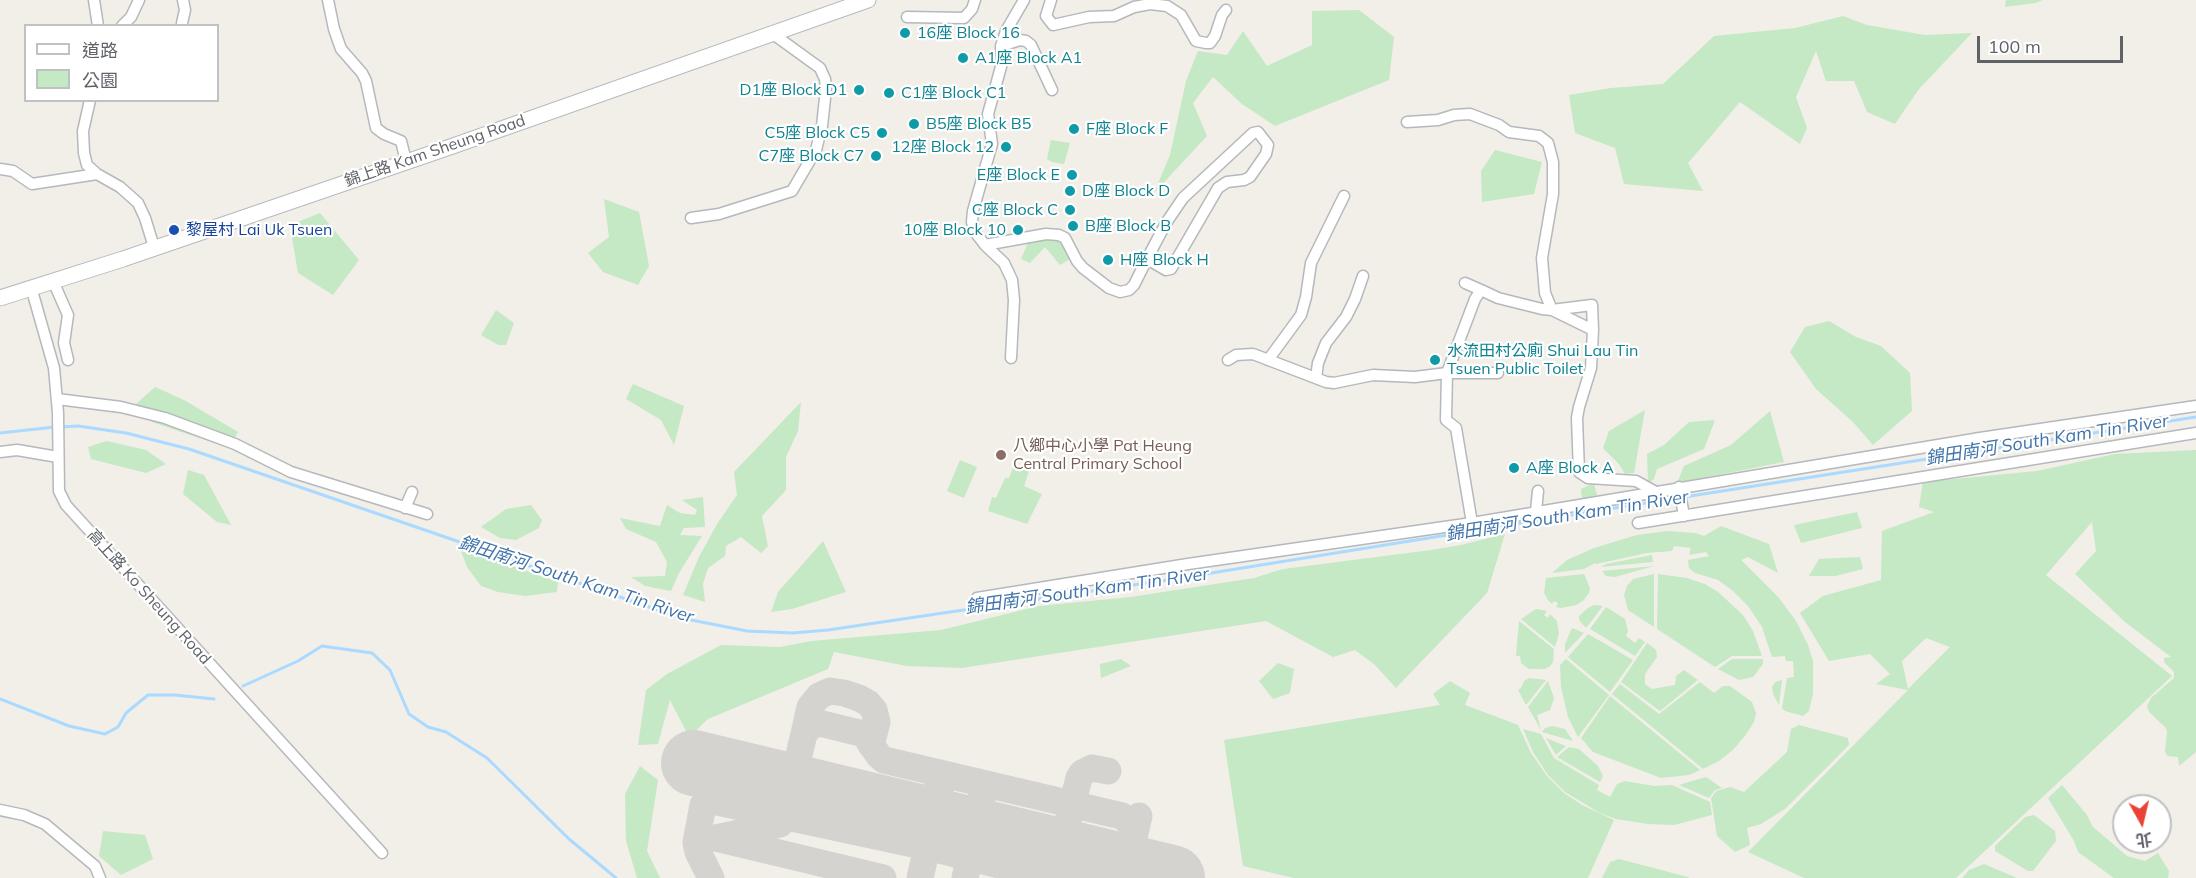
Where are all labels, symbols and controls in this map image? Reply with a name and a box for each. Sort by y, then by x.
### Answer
place label: 16座 Block 16 [917,23,1020,43]
legend [24,24,219,102]
scale bar [1980,24,2126,62]
marker: 16座 Block 16 [898,26,912,40]
text: 100 m [1988,35,2041,58]
text: 道路 [82,39,118,62]
place label: A1座 Block A1 [975,48,1082,68]
marker: A1座 Block A1 [956,51,970,65]
text: 公園 [82,69,118,92]
place label: D1座 Block D1 [740,80,847,100]
marker: D1座 Block D1 [852,83,866,97]
place label: C1座 Block C1 [901,83,1006,103]
marker: C1座 Block C1 [882,86,896,100]
street label: 錦上路 Kam Sheung Road [342,111,528,191]
place label: B5座 Block B5 [926,114,1031,134]
marker: B5座 Block B5 [907,117,921,131]
place label: F座 Block F [1086,119,1168,139]
marker: F座 Block F [1067,122,1081,136]
place label: C5座 Block C5 [765,123,870,143]
marker: C5座 Block C5 [875,126,889,140]
place label: 12座 Block 12 [891,137,994,157]
marker: 12座 Block 12 [999,140,1013,154]
place label: C7座 Block C7 [759,146,864,166]
marker: C7座 Block C7 [869,149,883,163]
place label: E座 Block E [977,165,1060,185]
marker: E座 Block E [1065,168,1079,182]
place label: D座 Block D [1082,181,1170,201]
marker: D座 Block D [1063,184,1077,198]
place label: C座 Block C [972,200,1058,220]
marker: C座 Block C [1063,203,1077,217]
place label: B座 Block B [1085,216,1171,236]
marker: B座 Block B [1066,219,1080,233]
place label: 黎屋村 Lai Uk Tsuen [186,220,332,240]
place label: 10座 Block 10 [903,220,1006,240]
marker: 黎屋村 Lai Uk Tsuen [167,223,181,237]
marker: 10座 Block 10 [1011,223,1025,237]
place label: H座 Block H [1120,250,1209,270]
marker: H座 Block H [1101,253,1115,267]
place label: 水流田村公廁 Shui Lau Tin Tsuen Public Toilet [1447,341,1638,379]
marker: 水流田村公廁 Shui Lau Tin Tsuen Public Toilet [1428,353,1442,367]
water label: 錦田南河 South Kam Tin River [1924,410,2170,470]
place label: 八鄉中心小學 Pat Heung Central Primary School [1013,436,1192,474]
marker: 八鄉中心小學 Pat Heung Central Primary School [994,448,1008,462]
place label: A座 Block A [1526,458,1614,478]
marker: A座 Block A [1507,461,1521,475]
water label: 錦田南河 South Kam Tin River [1444,486,1690,546]
street label: 高上路 Ko Sheung Road [83,525,215,669]
water label: 錦田南河 South Kam Tin River [456,532,696,628]
water label: 錦田南河 South Kam Tin River [964,563,1210,619]
north arrow [2112,794,2172,854]
text: 北 [2135,829,2154,851]

